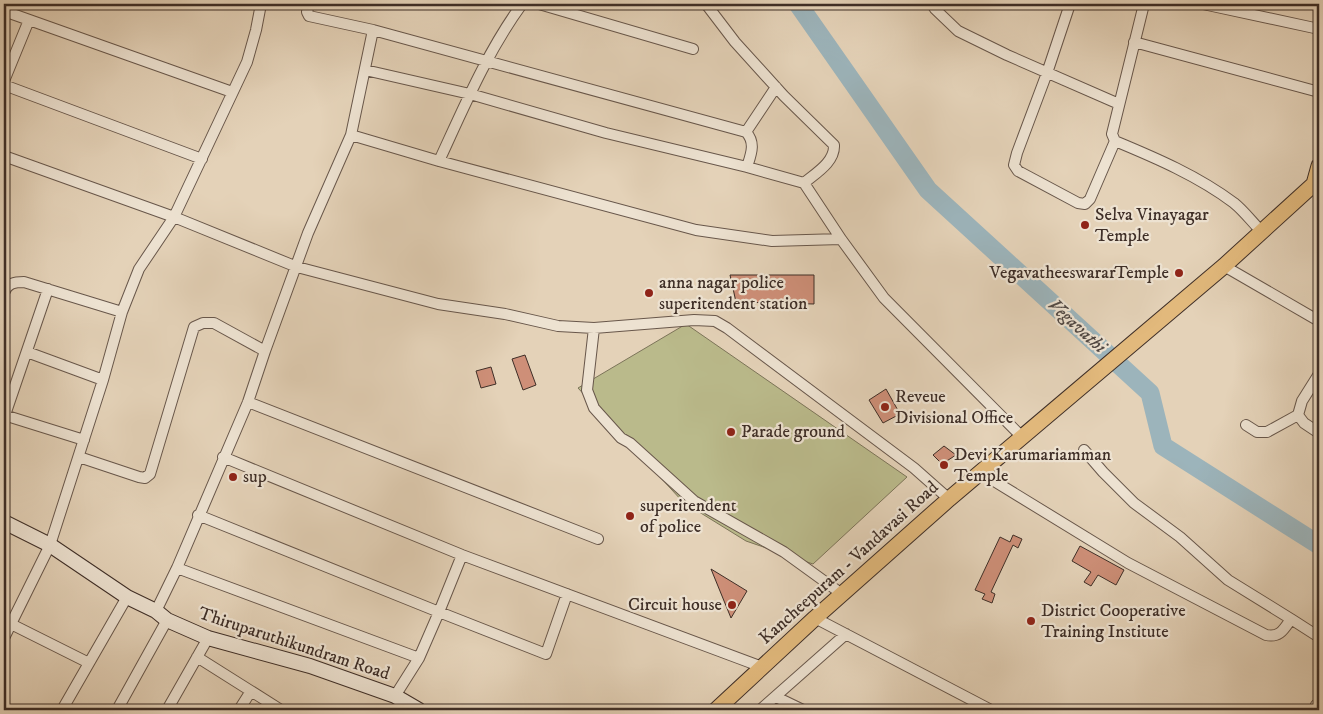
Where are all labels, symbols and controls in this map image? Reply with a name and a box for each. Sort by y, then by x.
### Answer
place label: Selva Vinayagar Temple [1095,204,1209,247]
marker: Selva Vinayagar Temple [1079,219,1091,231]
place label: VegavatheeswararTemple [989,262,1169,284]
marker: VegavatheeswararTemple [1173,267,1185,279]
place label: anna nagar police superitendent station [659,272,808,315]
marker: anna nagar police superitendent station [643,287,655,299]
water label: Vegavathi [1043,294,1112,359]
place label: Reveue Divisional Office [895,386,1013,429]
marker: Reveue Divisional Office [879,401,891,413]
place label: Parade ground [741,421,845,443]
marker: Parade ground [725,426,737,438]
place label: Devi Karumariamman Temple [954,444,1112,487]
marker: Devi Karumariamman Temple [938,459,950,471]
place label: sup [243,466,267,488]
marker: sup [227,471,239,483]
street label: Kancheepuram - Vandavasi Road [755,477,943,649]
place label: superitendent of police [640,495,737,538]
marker: superitendent of police [624,510,636,522]
place label: Circuit house [628,594,722,616]
marker: Circuit house [726,599,738,611]
place label: District Cooperative Training Institute [1041,600,1186,643]
street label: Thiruparuthikundram Road [196,603,392,685]
marker: District Cooperative Training Institute [1025,615,1037,627]

